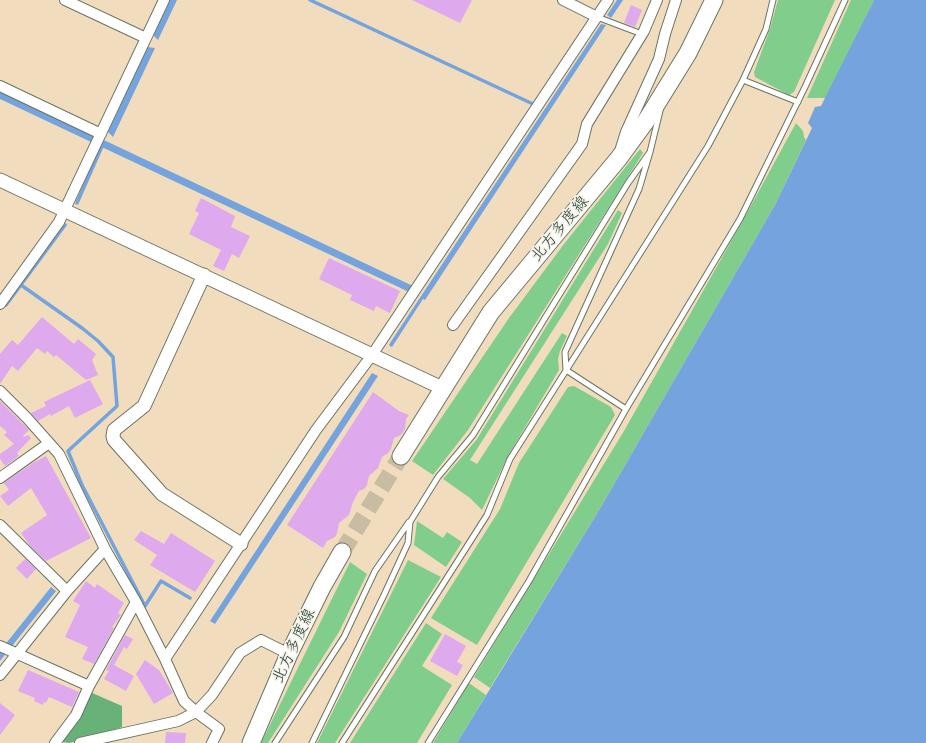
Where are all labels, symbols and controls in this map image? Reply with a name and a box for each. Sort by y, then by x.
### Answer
street label: 北方多度線 [527,192,593,266]
street label: 北方多度線 [268,606,320,686]

